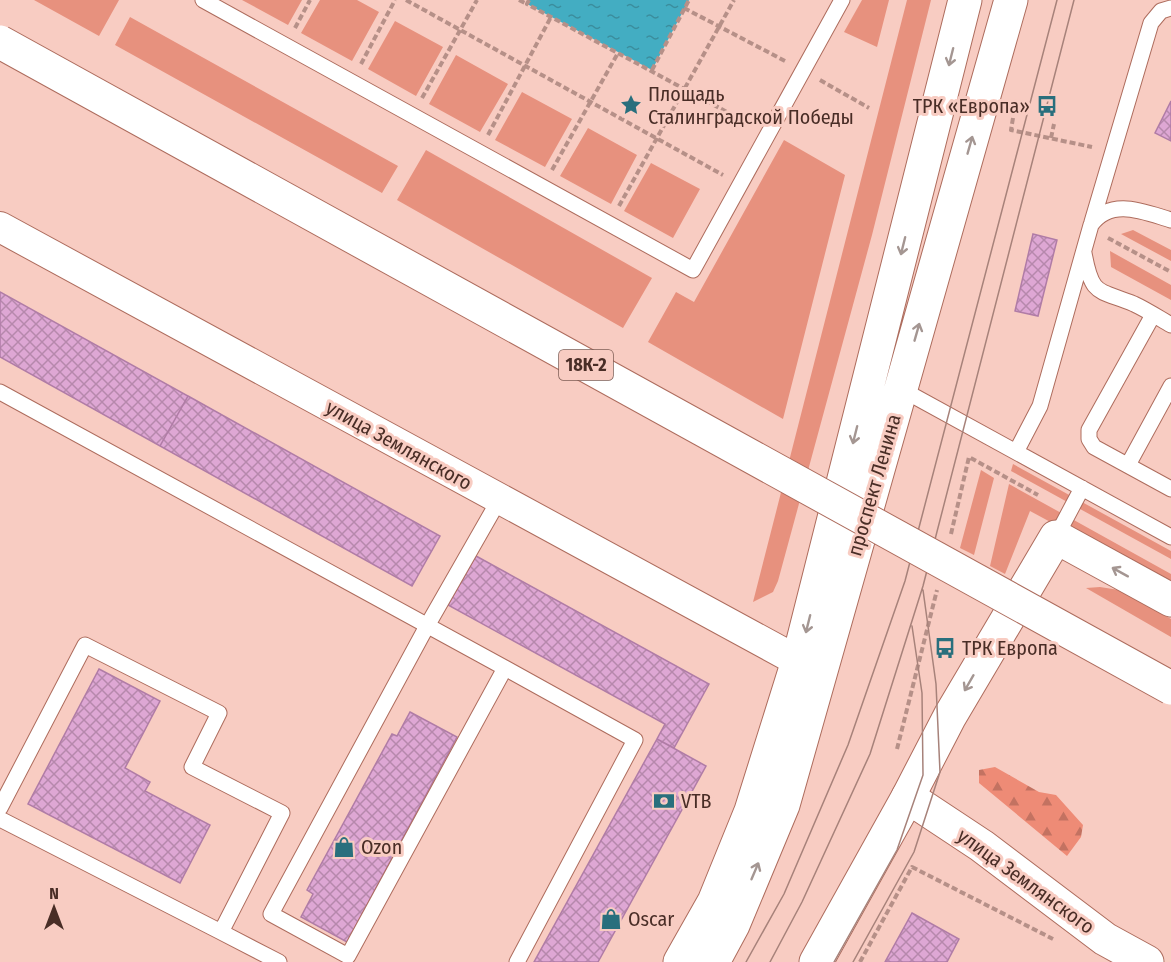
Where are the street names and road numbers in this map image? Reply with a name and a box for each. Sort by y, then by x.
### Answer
road number: 18К-2 [559,350,613,380]
street label: улица Землянского [322,395,476,495]
street label: проспект Ленина [842,411,906,559]
street label: улица Землянского [953,823,1099,939]

